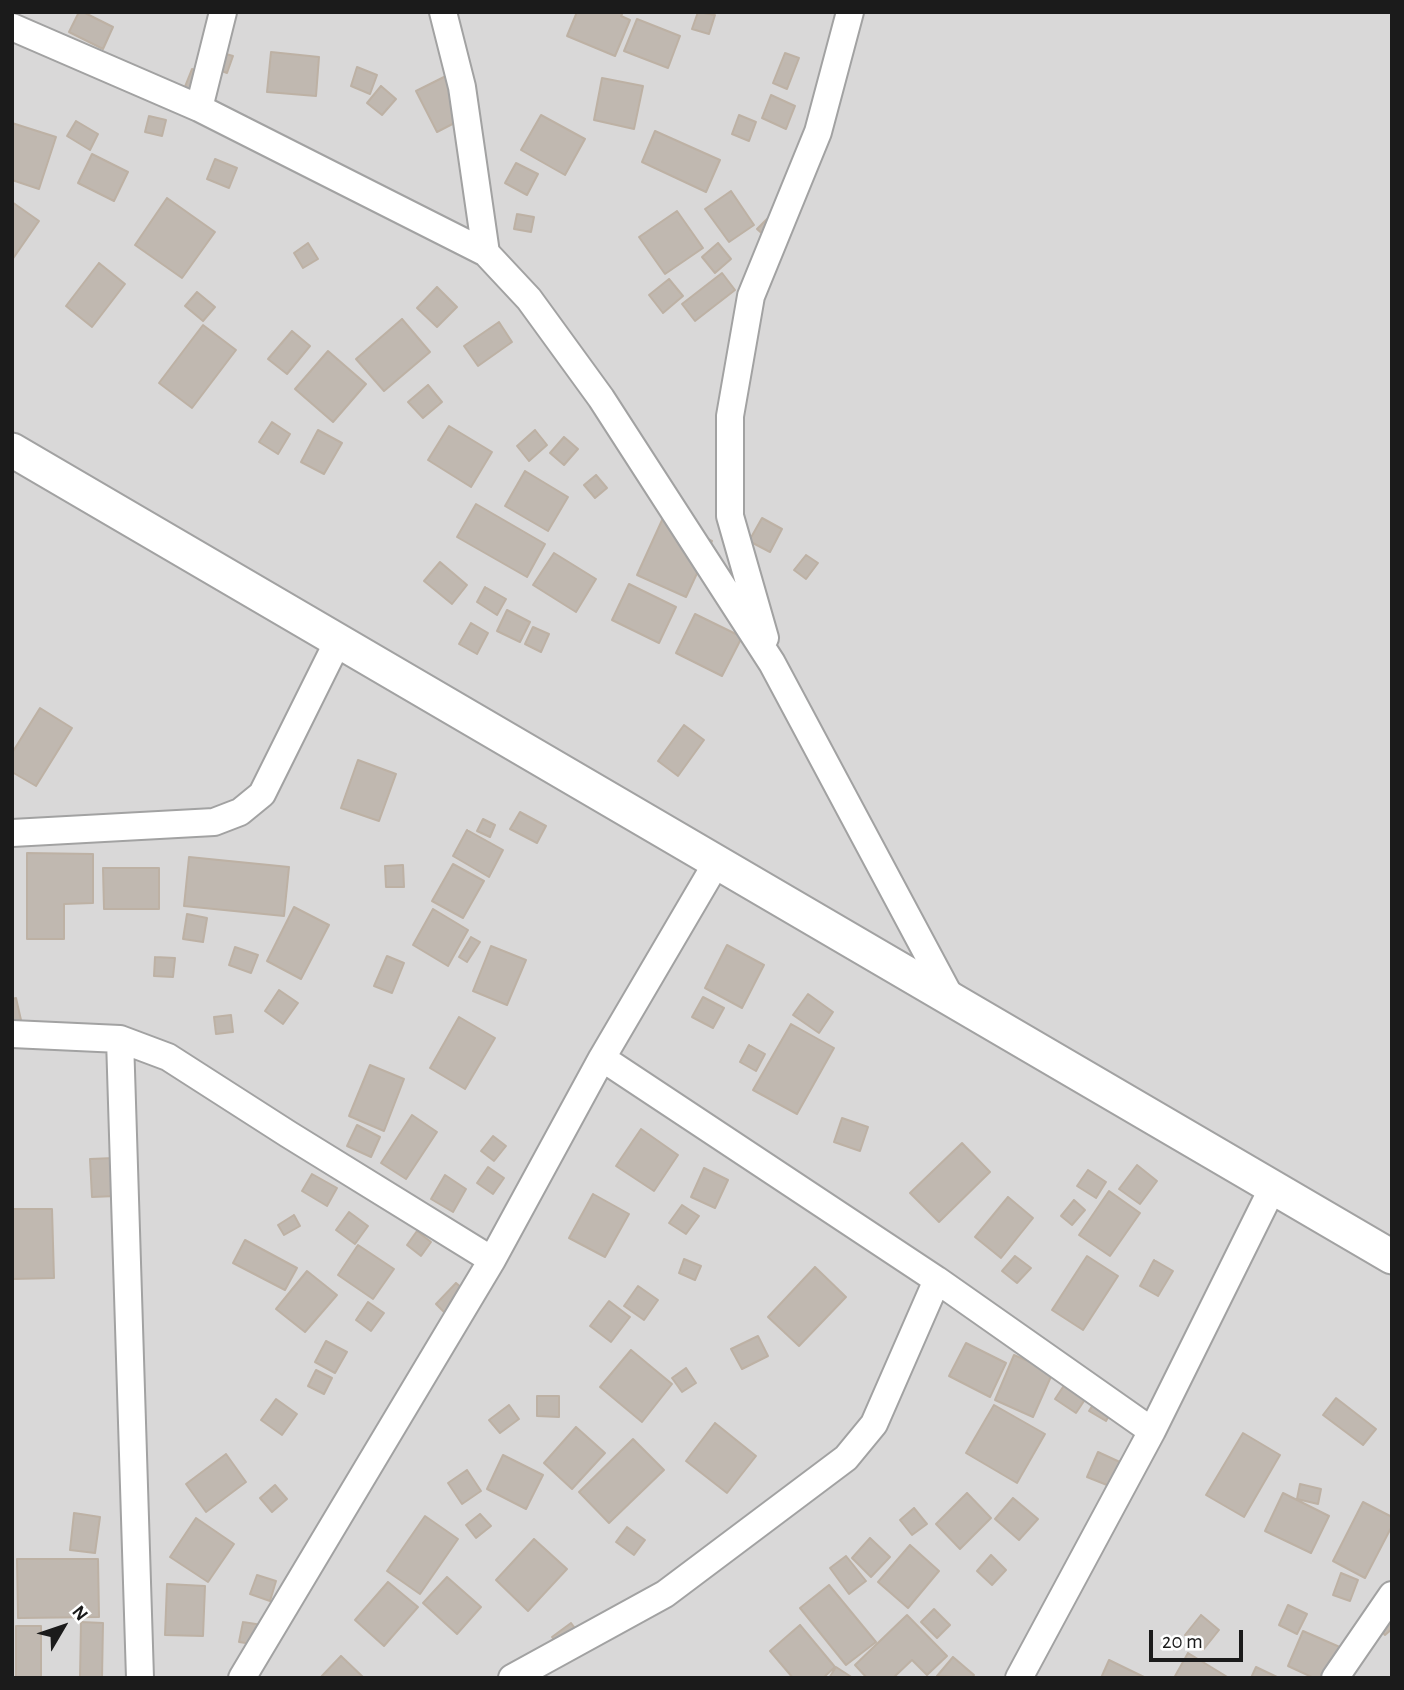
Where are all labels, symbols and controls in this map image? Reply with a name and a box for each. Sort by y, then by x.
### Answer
north arrow [28,1592,98,1662]
text: N [68,1602,91,1625]
scale bar [1152,1616,1246,1660]
text: 20 m [1162,1631,1203,1652]

